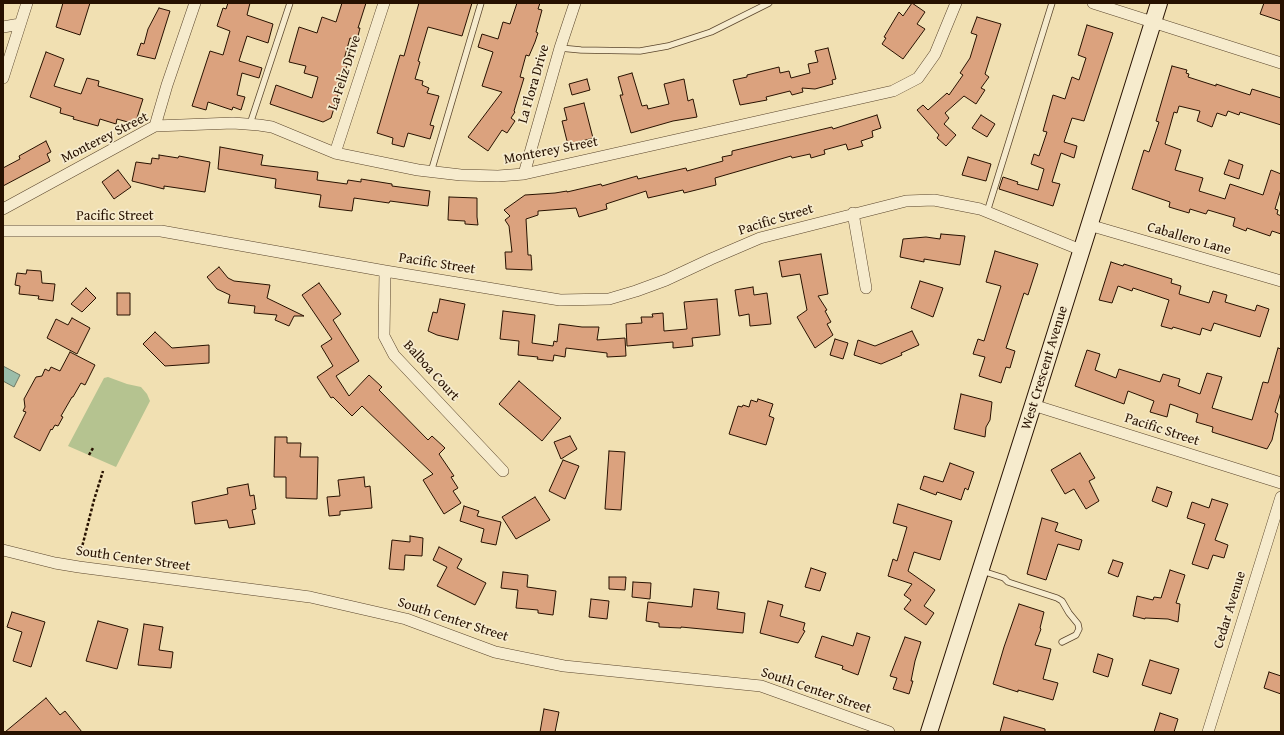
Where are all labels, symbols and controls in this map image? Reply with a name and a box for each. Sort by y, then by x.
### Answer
street label: La Feliz Drive [325,33,365,113]
street label: La Flora Drive [515,43,553,125]
street label: Monterey Street [59,109,151,167]
street label: Monterey Street [502,134,600,168]
street label: Pacific Street [737,201,815,239]
street label: Pacific Street [76,208,154,224]
street label: Caballero Lane [1145,219,1233,259]
street label: Pacific Street [397,250,477,278]
street label: West Crescent Avenue [1018,304,1072,432]
street label: Balboa Court [399,337,463,405]
street label: Pacific Street [1123,410,1201,450]
street label: South Center Street [75,543,191,575]
street label: Cedar Avenue [1210,569,1250,651]
street label: South Center Street [396,594,510,646]
street label: South Center Street [759,664,873,718]

